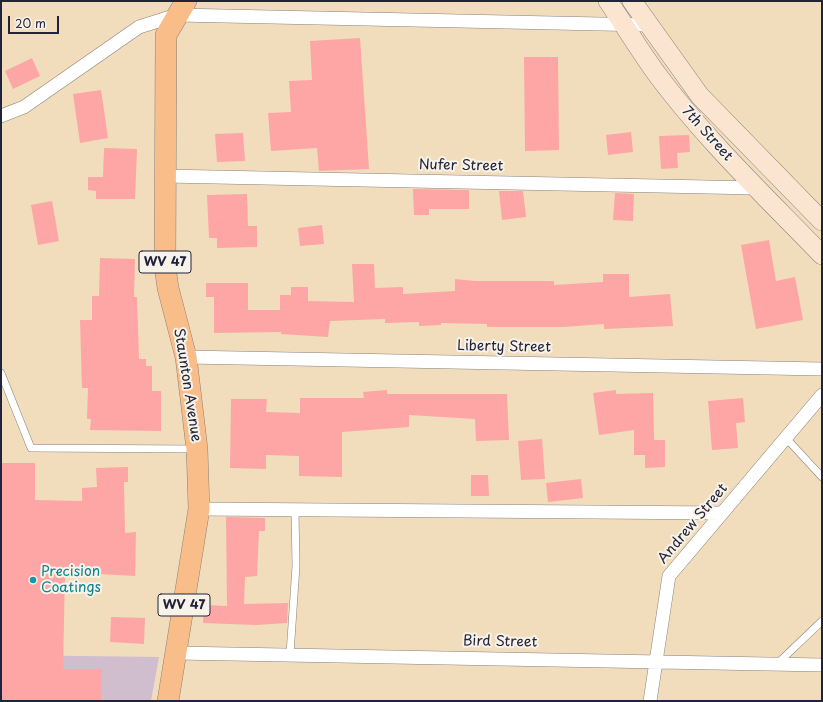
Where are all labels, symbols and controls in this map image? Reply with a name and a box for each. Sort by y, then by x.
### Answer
scale bar [10,8,61,34]
text: 20 m [15,14,46,32]
street label: 7th Street [678,103,736,165]
street label: Nufer Street [419,157,503,175]
road number: WV 47 [139,251,191,273]
street label: Staunton Avenue [170,327,204,443]
street label: Liberty Street [457,338,551,356]
street label: Andrew Street [655,480,731,568]
place label: Precision Coatings [41,564,101,596]
marker: Precision Coatings [28,575,38,585]
road number: WV 47 [158,594,210,616]
street label: Bird Street [463,633,537,651]

